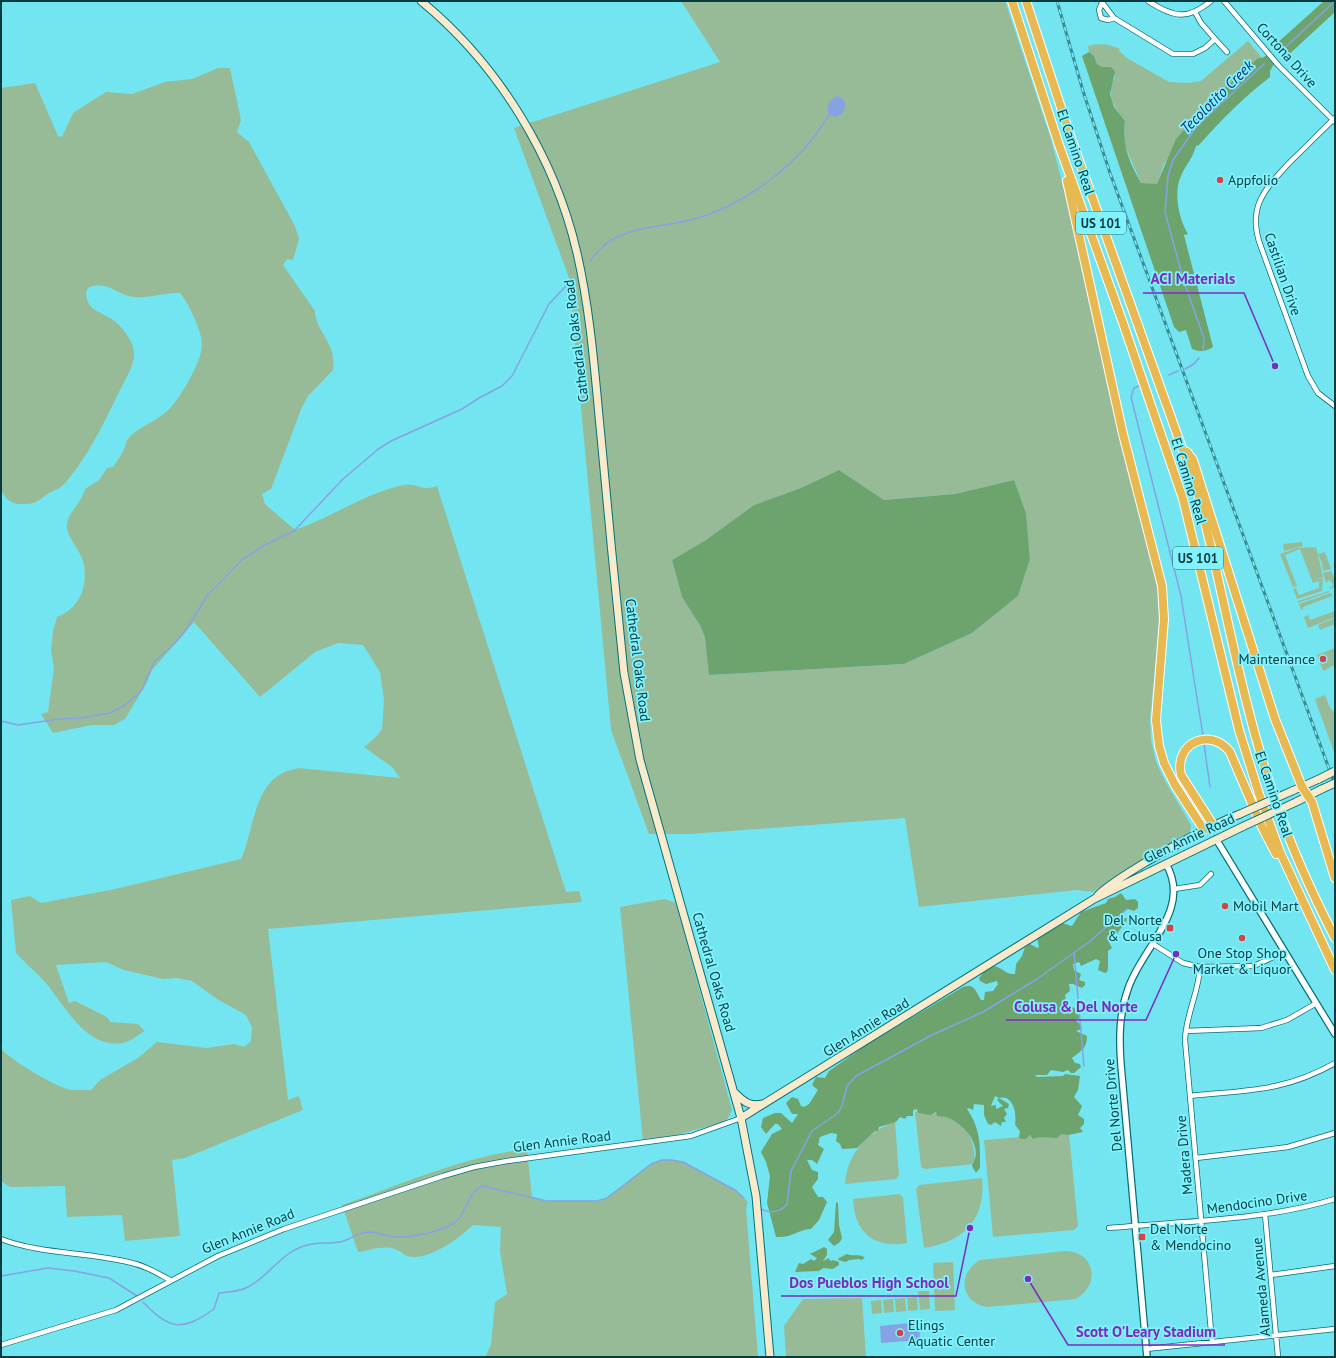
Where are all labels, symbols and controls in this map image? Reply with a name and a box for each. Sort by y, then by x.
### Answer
street label: Cortona Drive [1253,19,1321,91]
water label: Tecolotito Creek [1176,55,1258,137]
street label: El Camino Real [1053,107,1099,197]
place label: Appfolio [1228,171,1278,189]
marker: Appfolio [1215,175,1225,185]
road number: US 101 [1076,212,1126,234]
street label: Castilian Drive [1260,230,1306,318]
callout: ACI Materials [1143,266,1244,293]
text: ACI Materials [1151,269,1235,288]
street label: Cathedral Oaks Road [560,278,592,404]
street label: El Camino Real [1167,435,1211,527]
road number: US 101 [1173,547,1223,569]
street label: Cathedral Oaks Road [622,597,654,723]
place label: Maintenance [1239,650,1315,668]
marker: Maintenance [1318,654,1328,664]
street label: El Camino Real [1251,749,1297,839]
street label: Glen Annie Road [1141,809,1237,867]
place label: Mobil Mart [1233,897,1299,915]
marker: Mobil Mart [1220,901,1230,911]
street label: Cathedral Oaks Road [688,910,740,1034]
place label: Del Norte & Colusa [1104,911,1162,945]
marker: Del Norte & Colusa [1165,923,1175,933]
marker: One Stop Shop Market & Liquor [1237,933,1247,943]
place label: One Stop Shop Market & Liquor [1193,944,1291,978]
street label: Glen Annie Road [819,993,913,1061]
callout: Colusa & Del Norte [1006,993,1146,1020]
text: Colusa & Del Norte [1014,997,1138,1016]
street label: Del Norte Drive [1100,1058,1126,1152]
street label: Madera Drive [1172,1115,1196,1195]
street label: Glen Annie Road [512,1126,612,1156]
street label: Mendocino Drive [1206,1186,1308,1218]
street label: Glen Annie Road [199,1204,297,1258]
place label: Del Norte & Mendocino [1150,1220,1231,1254]
marker: Del Norte & Mendocino [1137,1232,1147,1242]
street label: Alameda Avenue [1248,1237,1274,1337]
callout: Dos Pueblos High School [781,1269,956,1296]
text: Dos Pueblos High School [789,1273,949,1292]
place label: Elings Aquatic Center [908,1316,995,1350]
callout: Scott O'Leary Stadium [1068,1318,1225,1345]
text: Scott O'Leary Stadium [1076,1322,1216,1341]
marker: Elings Aquatic Center [895,1328,905,1338]

